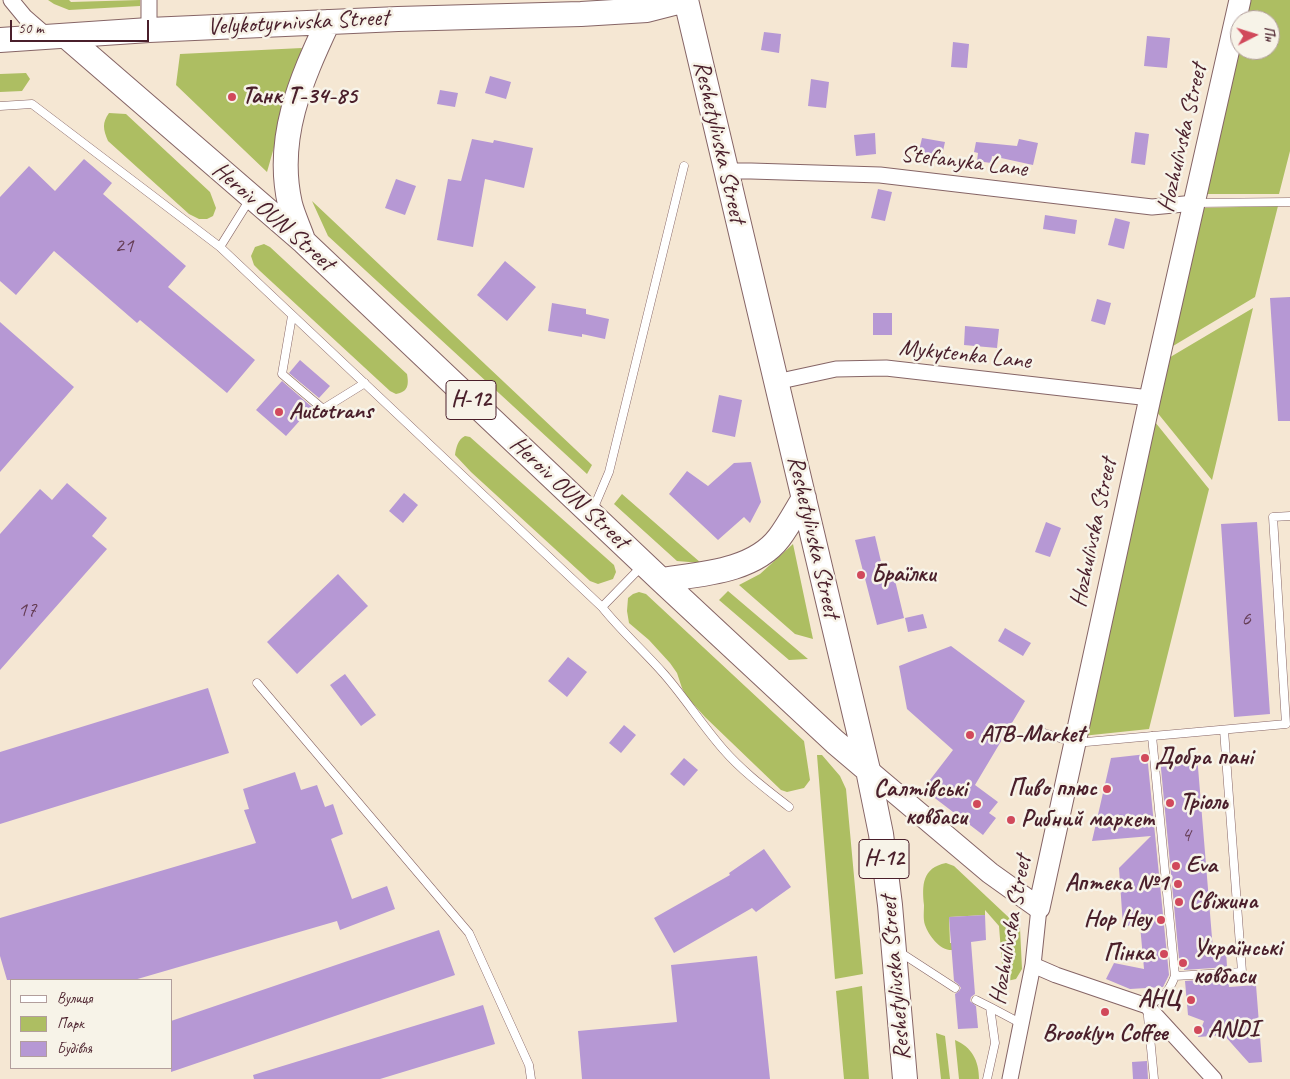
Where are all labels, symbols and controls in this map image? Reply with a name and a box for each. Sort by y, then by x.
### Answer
street label: Velykotyrnivska Street [206,4,390,42]
scale bar [12,10,151,42]
north arrow [1230,10,1280,60]
text: 50 m [18,19,44,38]
text: Пн [1260,26,1279,42]
street label: Reshetylivska Street [686,58,752,226]
street label: Hozhulivska Street [1152,61,1214,215]
place label: Танк Т-34-85 [242,83,357,111]
marker: Танк Т-34-85 [226,91,238,103]
street label: Stefanyka Lane [899,140,1029,184]
street label: Heroiv OUN Street [206,156,340,278]
house number: 21 [115,233,133,259]
street label: Mykytenka Lane [898,334,1032,376]
road number: Н-12 [446,380,496,420]
place label: Autotrans [289,398,373,426]
marker: Autotrans [273,406,285,418]
street label: Heroiv OUN Street [503,430,635,556]
street label: Reshetylivska Street [780,453,846,621]
street label: Hozhulivska Street [1064,456,1124,610]
place label: Браїлки [871,561,936,589]
marker: Браїлки [855,569,867,581]
house number: 17 [18,597,36,623]
house number: 6 [1241,606,1251,632]
place label: ATB-Market [980,721,1084,749]
marker: ATB-Market [964,729,976,741]
place label: Добра пані [1155,744,1253,772]
marker: Добра пані [1139,752,1151,764]
place label: Пиво плюс [1008,775,1097,803]
place label: Салтівські ковбаси [874,776,967,832]
marker: Пиво плюс [1101,783,1113,795]
place label: Тріоль [1180,789,1227,817]
marker: Тріоль [1164,797,1176,809]
marker: Салтівські ковбаси [971,798,983,810]
place label: Рибний маркет [1021,806,1154,834]
marker: Рибний маркет [1005,814,1017,826]
house number: 4 [1181,822,1191,848]
road number: Н-12 [859,840,909,879]
place label: Eva [1186,852,1217,880]
street label: Hozhulivska Street [984,853,1038,1007]
marker: Eva [1170,860,1182,872]
place label: Аптека №1 [1065,870,1168,898]
marker: Аптека №1 [1172,878,1184,890]
place label: Свіжина [1189,888,1258,916]
street label: Reshetylivska Street [874,894,918,1062]
marker: Свіжина [1173,896,1185,908]
place label: Hop Hey [1084,906,1151,934]
marker: Hop Hey [1155,914,1167,926]
place label: Українські ковбаси [1193,935,1282,991]
place label: Пінка [1104,940,1154,968]
marker: Пінка [1158,948,1170,960]
marker: Українські ковбаси [1177,957,1189,969]
legend [10,979,172,1069]
place label: АНЦ [1138,986,1181,1014]
text: Вулиця [57,989,93,1008]
marker: АНЦ [1185,994,1197,1006]
marker: Brooklyn Coffee [1099,1006,1111,1018]
text: Парк [57,1014,84,1033]
place label: ANDI [1208,1016,1259,1044]
place label: Brooklyn Coffee [1043,1020,1167,1048]
marker: ANDI [1192,1024,1204,1036]
text: Будівля [57,1039,92,1058]

